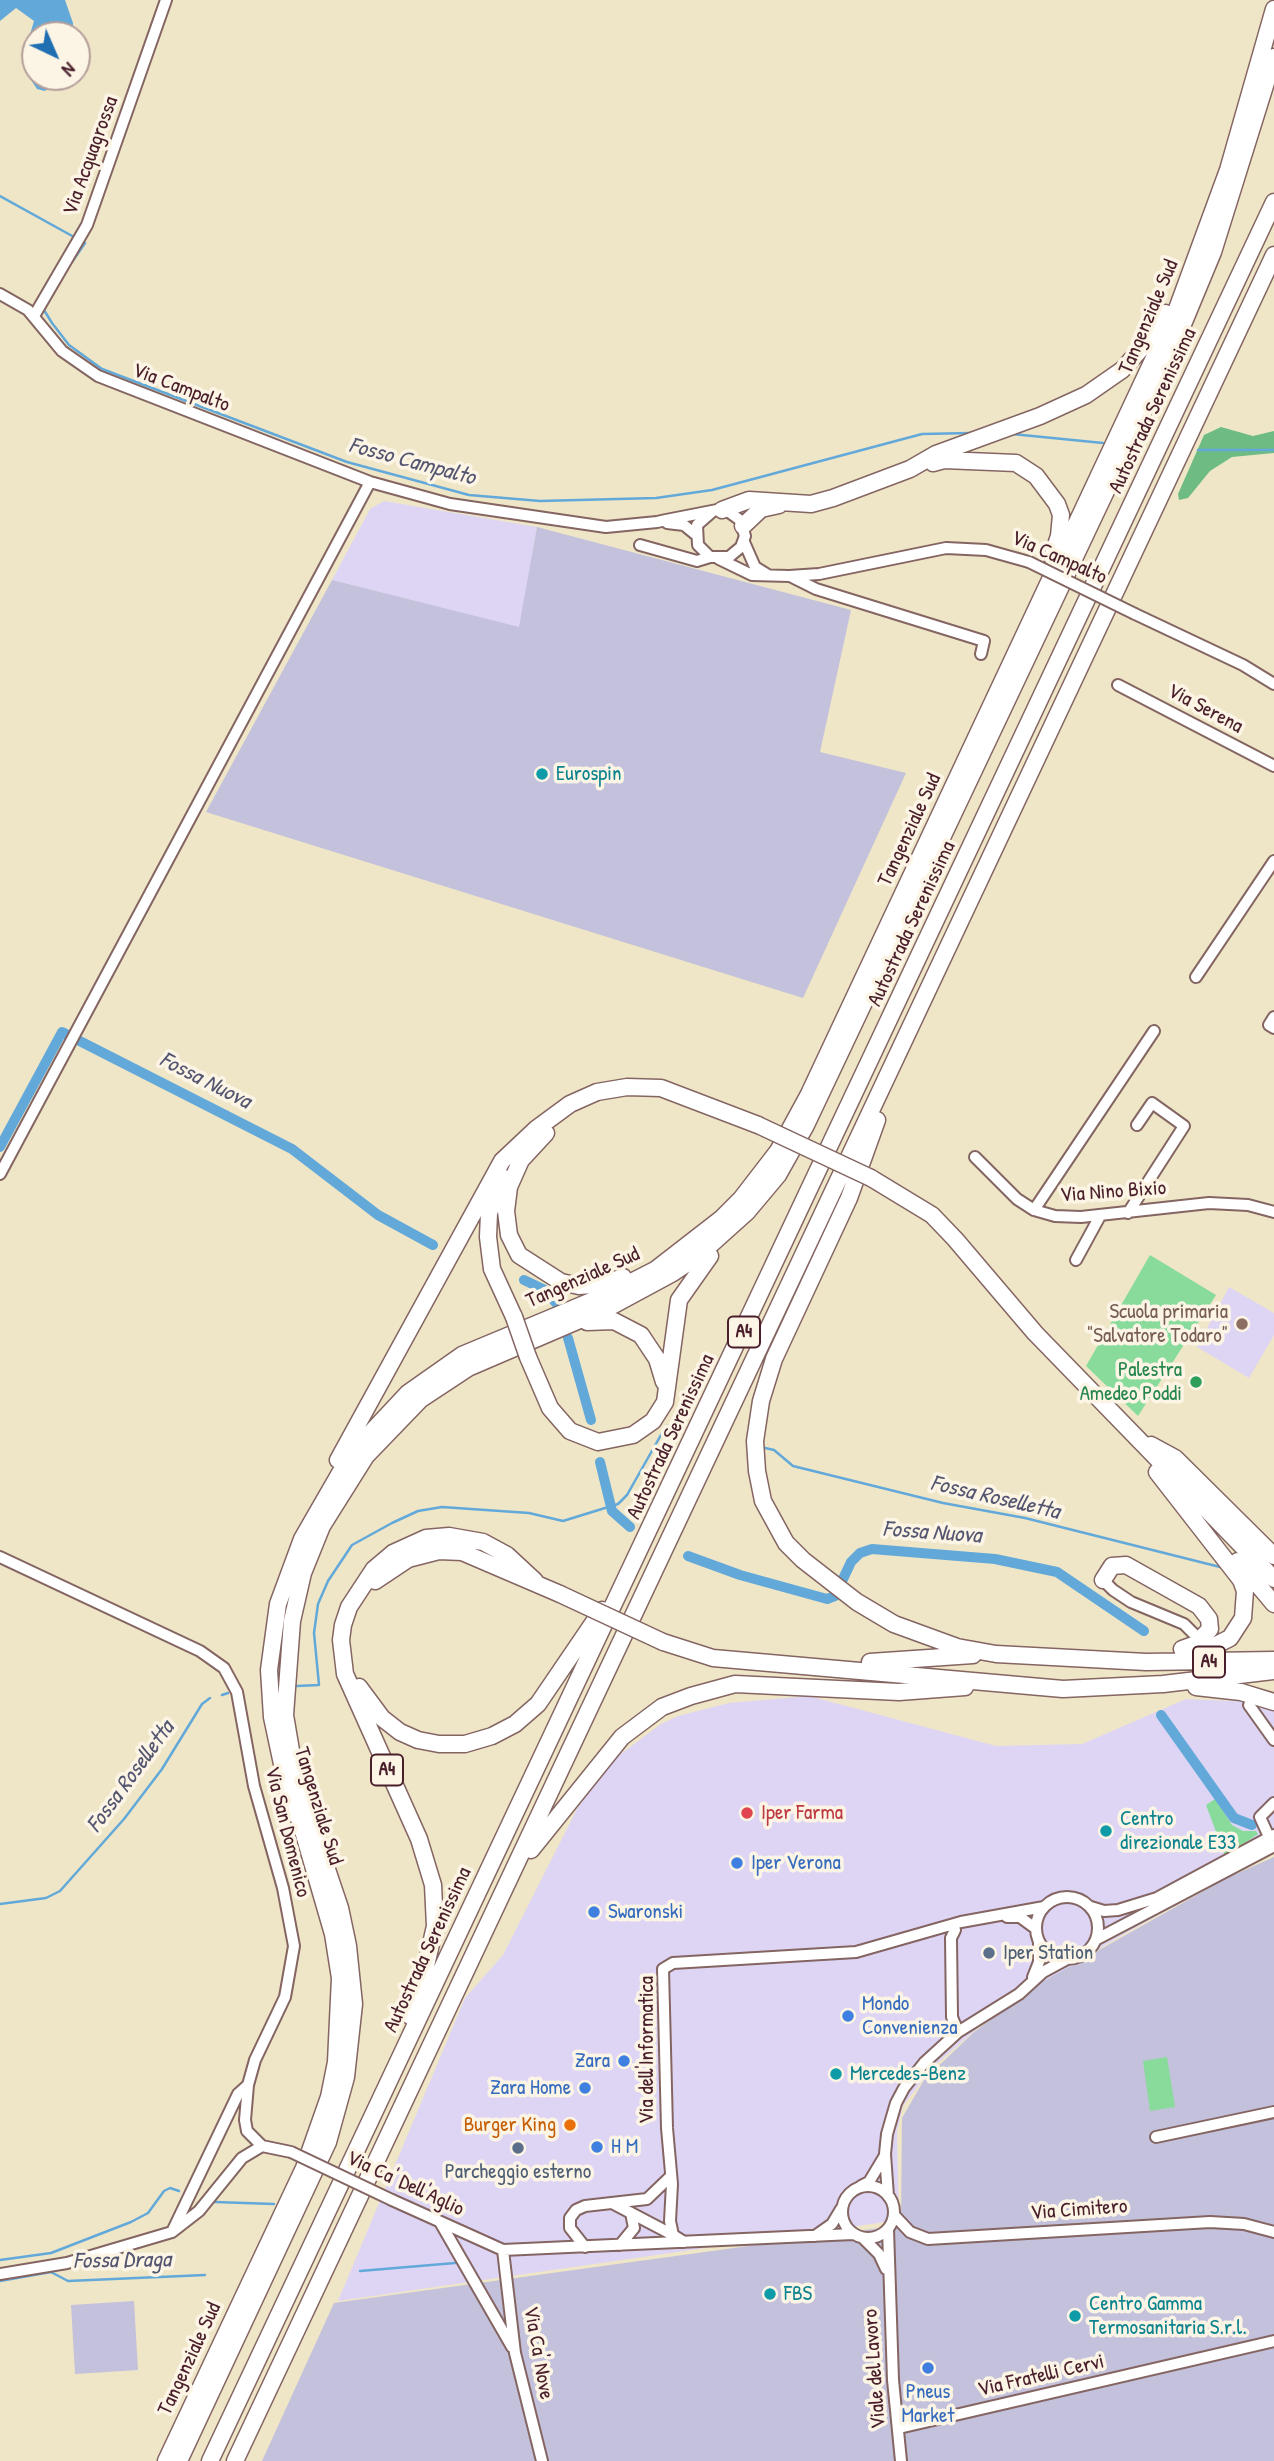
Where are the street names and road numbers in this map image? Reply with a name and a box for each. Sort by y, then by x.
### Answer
street label: Via Acquagrossa [58,93,124,219]
street label: Tangenziale Sud [1114,256,1184,378]
street label: Autostrada Serenissima [1104,324,1202,498]
street label: Via Campalto [129,358,233,418]
street label: Via Campalto [1007,526,1111,590]
street label: Via Serena [1163,679,1247,739]
street label: Tangenziale Sud [873,770,947,890]
street label: Autostrada Serenissima [863,837,961,1011]
street label: Via Nino Bixio [1059,1176,1167,1208]
street label: Tangenziale Sud [522,1242,644,1314]
road number: A4 [728,1316,760,1348]
street label: Autostrada Serenissima [622,1350,720,1524]
road number: A4 [1193,1646,1225,1678]
street label: Tangenziale Sud [288,1744,348,1868]
road number: A4 [371,1754,403,1786]
street label: Via San Domenico [259,1764,315,1900]
street label: Autostrada Serenissima [379,1863,477,2037]
street label: Via dell'Informatica [634,1976,660,2124]
street label: Via Ca' Dell'Aglio [342,2146,468,2222]
street label: Via Cimitero [1030,2194,1128,2226]
street label: Tangenziale Sud [153,2299,227,2419]
street label: Via Ca' Nove [517,2305,559,2401]
street label: Viale del Lavoro [858,2308,892,2430]
street label: Via Fratelli Cervi [975,2349,1107,2403]

